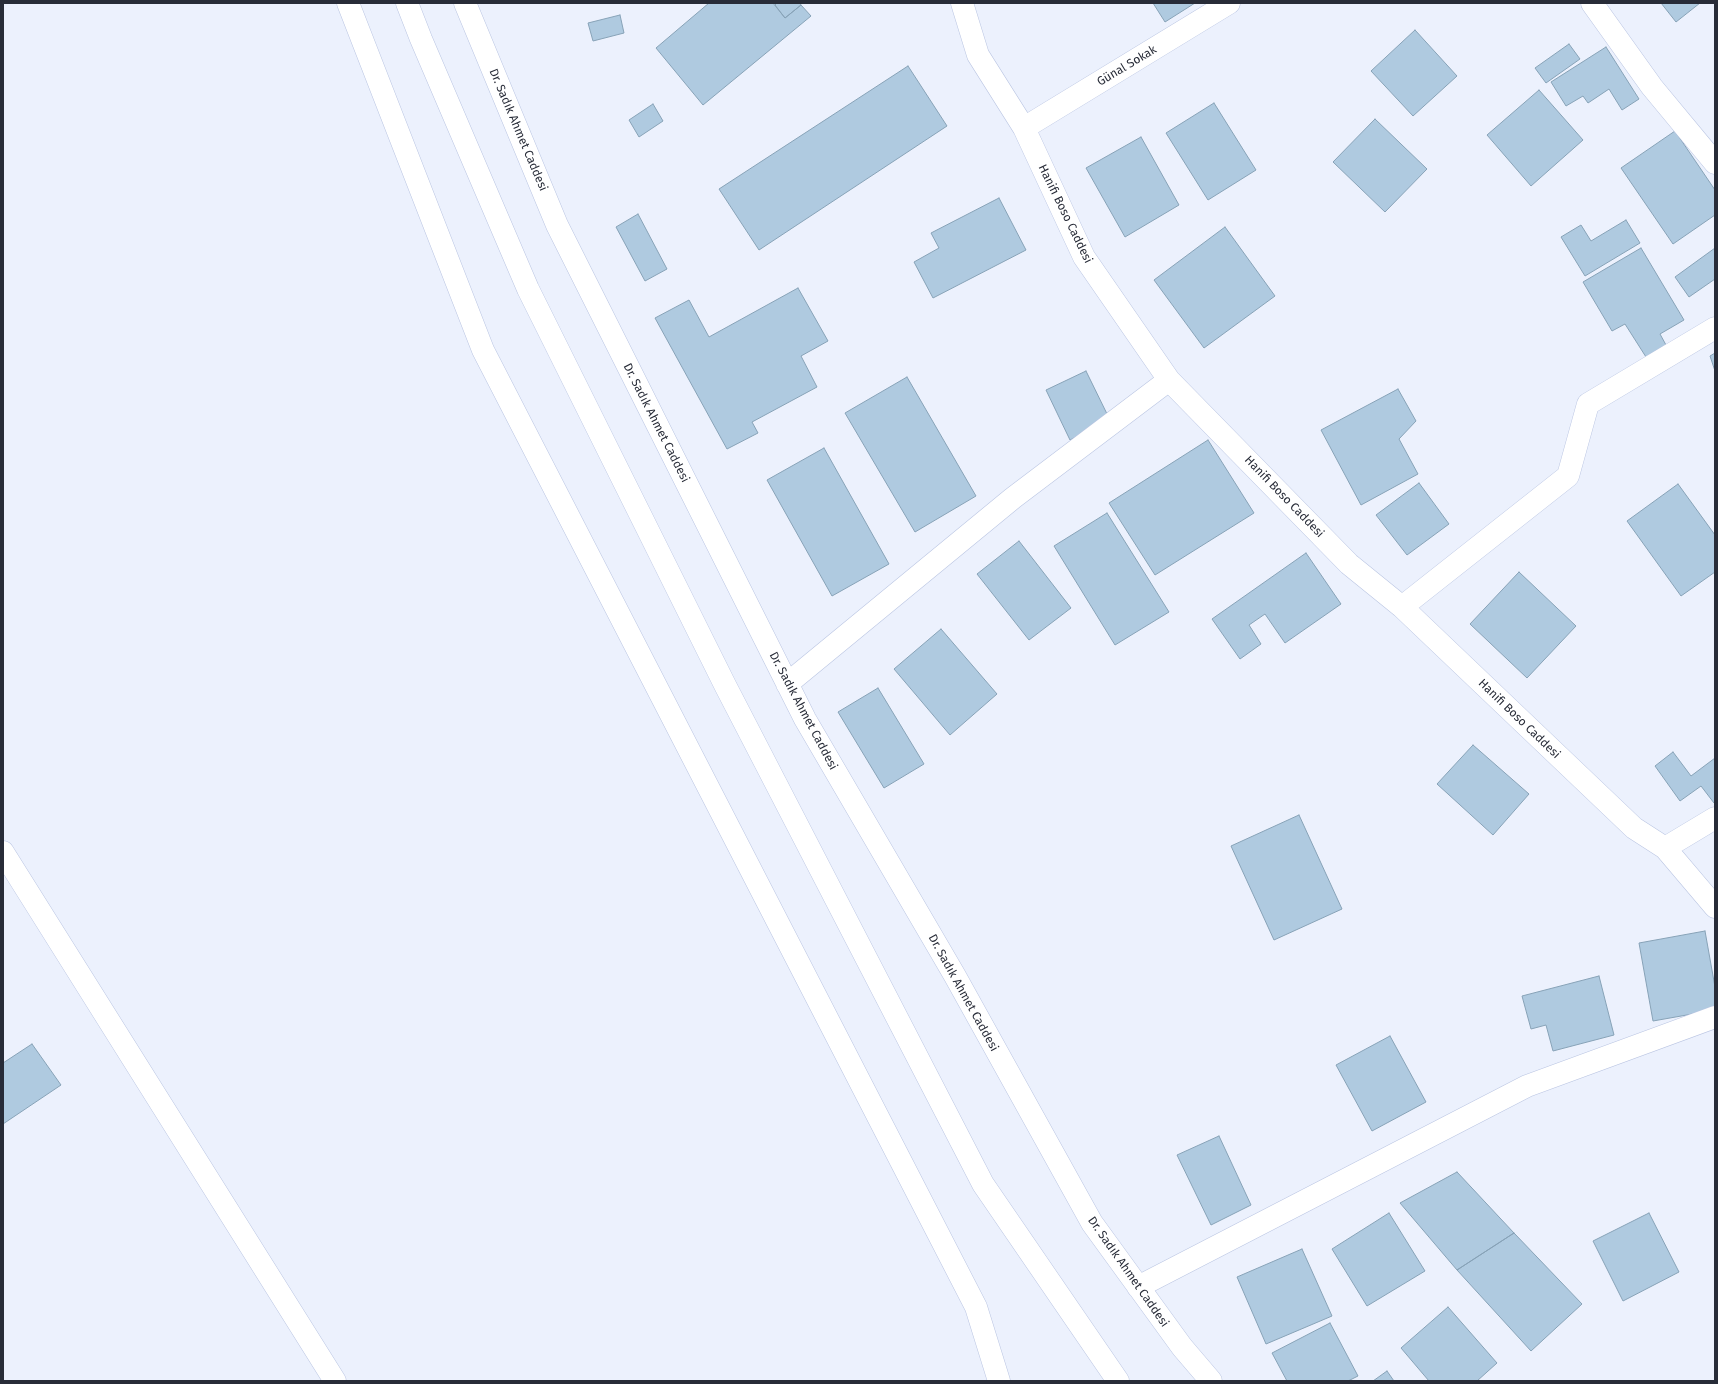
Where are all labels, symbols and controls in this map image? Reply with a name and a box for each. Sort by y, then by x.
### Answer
street label: Günal Sokak [1095,43,1159,89]
street label: Dr. Sadık Ahmet Caddesi [486,67,550,193]
street label: Hanifi Boso Caddesi [1035,162,1095,266]
street label: Dr. Sadık Ahmet Caddesi [620,361,692,485]
street label: Hanifi Boso Caddesi [1241,453,1327,541]
street label: Dr. Sadık Ahmet Caddesi [766,649,840,773]
street label: Hanifi Boso Caddesi [1475,676,1563,762]
street label: Dr. Sadık Ahmet Caddesi [925,932,1001,1054]
street label: Dr. Sadık Ahmet Caddesi [1084,1214,1172,1330]

